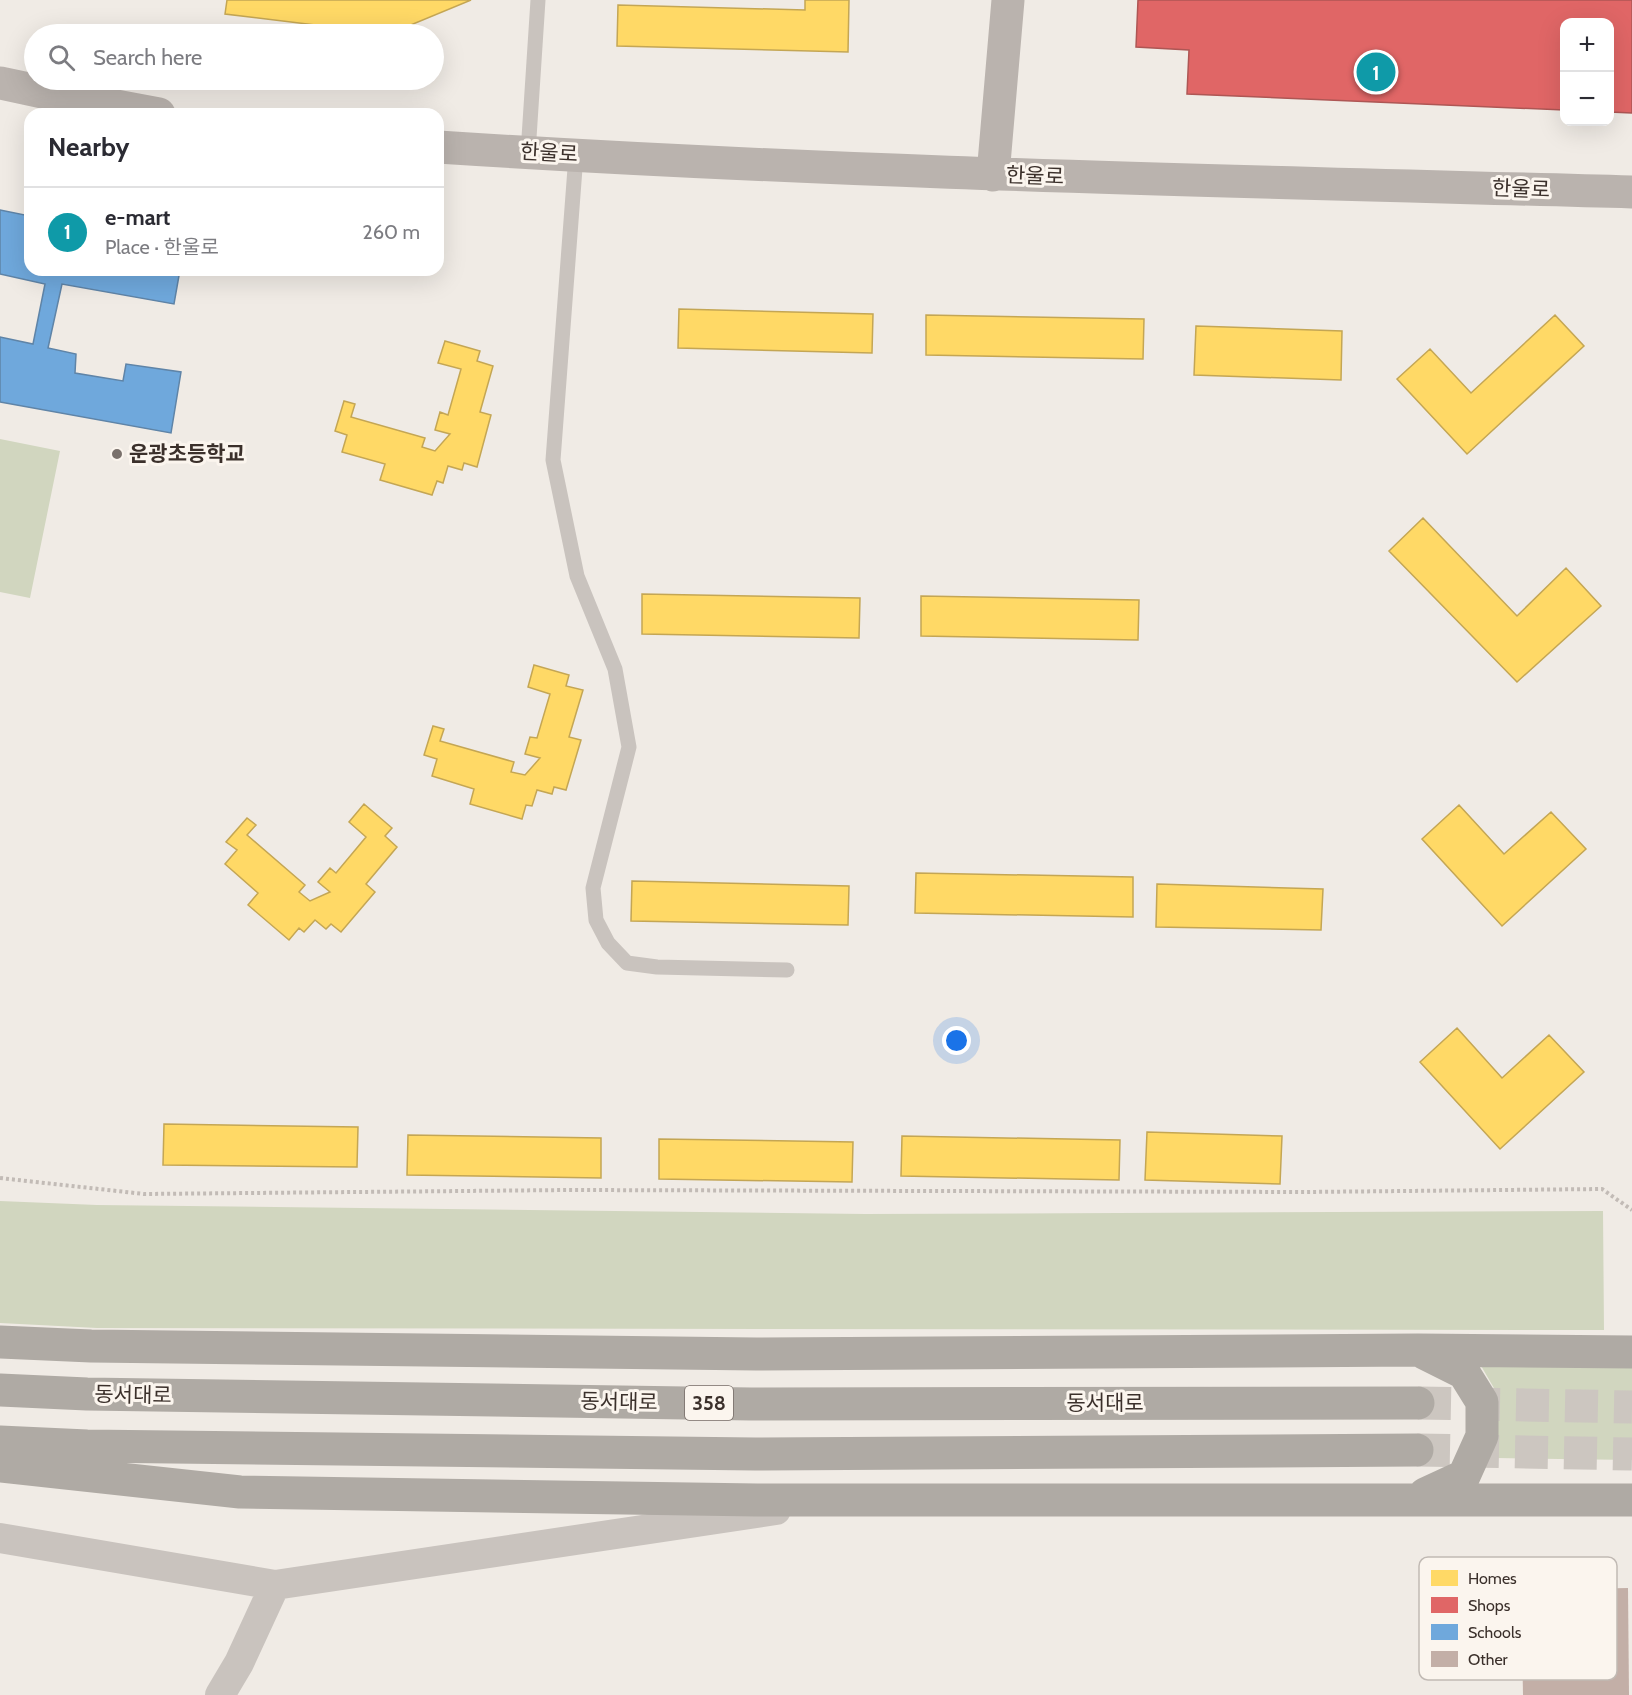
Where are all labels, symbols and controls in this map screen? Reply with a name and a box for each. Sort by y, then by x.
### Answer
map controls [1560,18,1614,126]
button: + [1560,18,1614,72]
search box [24,24,444,90]
icon: search [45,41,78,74]
text: Search here [93,44,202,71]
pin: 1 [1356,50,1396,94]
button: − [1560,72,1614,126]
text: Nearby [48,131,129,163]
street label: 한울로 [519,139,579,167]
street label: 한울로 [1006,162,1064,189]
street label: 한울로 [1492,175,1550,202]
text: e-mart [105,204,170,231]
text: 1 [64,220,71,244]
text: 260 m [362,220,420,244]
text: Place · 한울로 [105,235,219,259]
place label: 운광초등학교 [129,441,245,466]
marker: 운광초등학교 [110,447,124,461]
your location [942,1026,971,1055]
street label: 동서대로 [94,1381,172,1408]
road number: 358 [685,1386,733,1420]
street label: 동서대로 [580,1388,658,1415]
street label: 동서대로 [1066,1390,1144,1415]
legend [1419,1557,1617,1680]
text: Homes [1468,1569,1517,1588]
text: Shops [1468,1596,1511,1615]
text: Schools [1468,1623,1522,1642]
text: Other [1468,1650,1509,1669]

